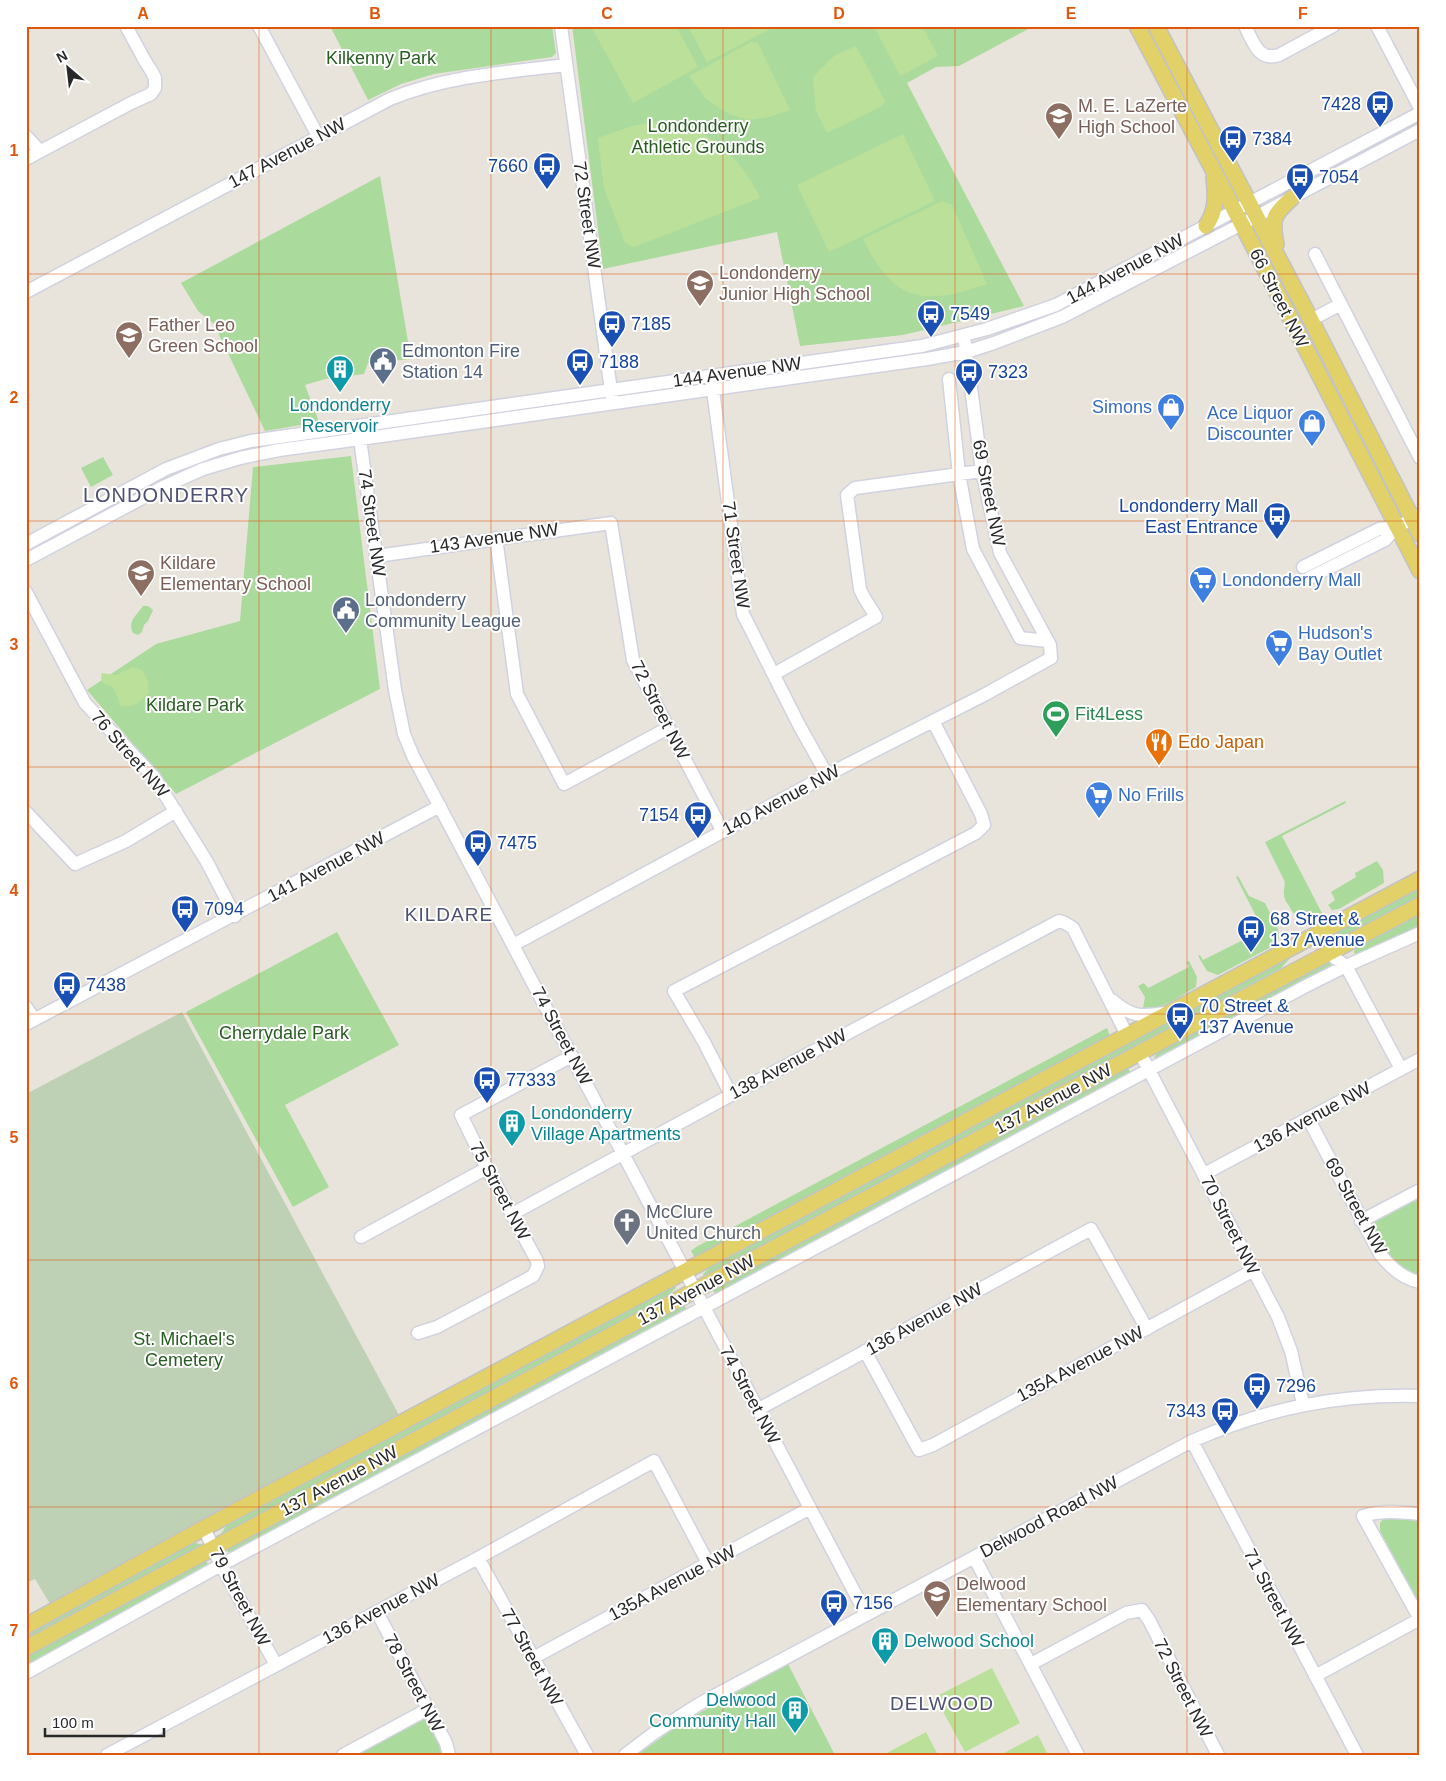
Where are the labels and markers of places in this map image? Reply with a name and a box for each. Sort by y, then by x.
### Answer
bus stop icon: 7428 [1365,89,1395,128]
place label: 7428 [1321,94,1361,114]
place label: M. E. LaZerte High School [1078,96,1187,137]
school or university icon: M. E. LaZerte High School [1044,101,1074,140]
bus stop icon: 7384 [1218,124,1248,163]
place label: 7384 [1252,129,1292,149]
bus stop icon: 7660 [532,151,562,190]
place label: 7660 [488,156,528,176]
bus stop icon: 7054 [1285,162,1315,201]
place label: 7054 [1319,167,1359,187]
place label: Londonderry Junior High School [719,263,870,304]
school or university icon: Londonderry Junior High School [685,268,715,307]
bus stop icon: 7549 [916,299,946,338]
place label: 7549 [950,304,990,324]
bus stop icon: 7185 [597,309,627,348]
place label: 7185 [631,314,671,334]
place label: Father Leo Green School [148,315,258,356]
school or university icon: Father Leo Green School [114,320,144,359]
place label: Edmonton Fire Station 14 [402,341,520,382]
public building icon: Edmonton Fire Station 14 [368,346,398,385]
bus stop icon: 7188 [565,347,595,386]
place label: 7188 [599,352,639,372]
building icon: Londonderry Reservoir [325,354,355,393]
bus stop icon: 7323 [954,357,984,396]
place label: 7323 [988,362,1028,382]
shop icon: Simons [1156,392,1186,431]
place label: Londonderry Reservoir [289,395,391,436]
place label: Simons [1092,397,1152,417]
place label: Ace Liquor Discounter [1207,403,1293,444]
shop icon: Ace Liquor Discounter [1297,408,1327,447]
place label: Londonderry Mall East Entrance [1119,496,1258,537]
bus stop icon: Londonderry Mall East Entrance [1262,501,1292,540]
place label: Kildare Elementary School [160,553,311,594]
school or university icon: Kildare Elementary School [126,558,156,597]
supermarket icon: Londonderry Mall [1188,565,1218,604]
place label: Londonderry Mall [1222,570,1361,590]
place label: Londonderry Community League [365,590,521,631]
public building icon: Londonderry Community League [331,595,361,634]
place label: Hudson's Bay Outlet [1298,623,1382,664]
supermarket icon: Hudson's Bay Outlet [1264,628,1294,667]
sports icon: Fit4Less [1041,699,1071,738]
place label: Fit4Less [1075,704,1143,724]
restaurant icon: Edo Japan [1144,727,1174,766]
place label: Edo Japan [1178,732,1264,752]
supermarket icon: No Frills [1084,780,1114,819]
place label: No Frills [1118,785,1184,805]
bus stop icon: 7154 [683,800,713,839]
place label: 7154 [639,805,679,825]
bus stop icon: 7475 [463,828,493,867]
place label: 7475 [497,833,537,853]
bus stop icon: 7094 [170,894,200,933]
place label: 7094 [204,899,244,919]
place label: 68 Street & 137 Avenue [1270,909,1365,950]
bus stop icon: 68 Street & 137 Avenue [1236,914,1266,953]
bus stop icon: 7438 [52,970,82,1009]
place label: 7438 [86,975,126,995]
place label: 70 Street & 137 Avenue [1199,996,1294,1037]
bus stop icon: 70 Street & 137 Avenue [1165,1001,1195,1040]
bus stop icon: 77333 [472,1065,502,1104]
place label: 77333 [506,1070,556,1090]
place label: Londonderry Village Apartments [531,1103,681,1144]
building icon: Londonderry Village Apartments [497,1108,527,1147]
place label: McClure United Church [646,1202,761,1243]
church icon: McClure United Church [612,1207,642,1246]
bus stop icon: 7296 [1242,1371,1272,1410]
place label: 7296 [1276,1376,1316,1396]
bus stop icon: 7343 [1210,1396,1240,1435]
place label: 7343 [1166,1401,1206,1421]
place label: Delwood Elementary School [956,1574,1107,1615]
school or university icon: Delwood Elementary School [922,1579,952,1618]
bus stop icon: 7156 [819,1588,849,1627]
place label: 7156 [853,1593,893,1613]
building icon: Delwood School [870,1626,900,1665]
place label: Delwood School [904,1631,1034,1651]
place label: Delwood Community Hall [649,1690,776,1731]
building icon: Delwood Community Hall [780,1695,810,1734]

